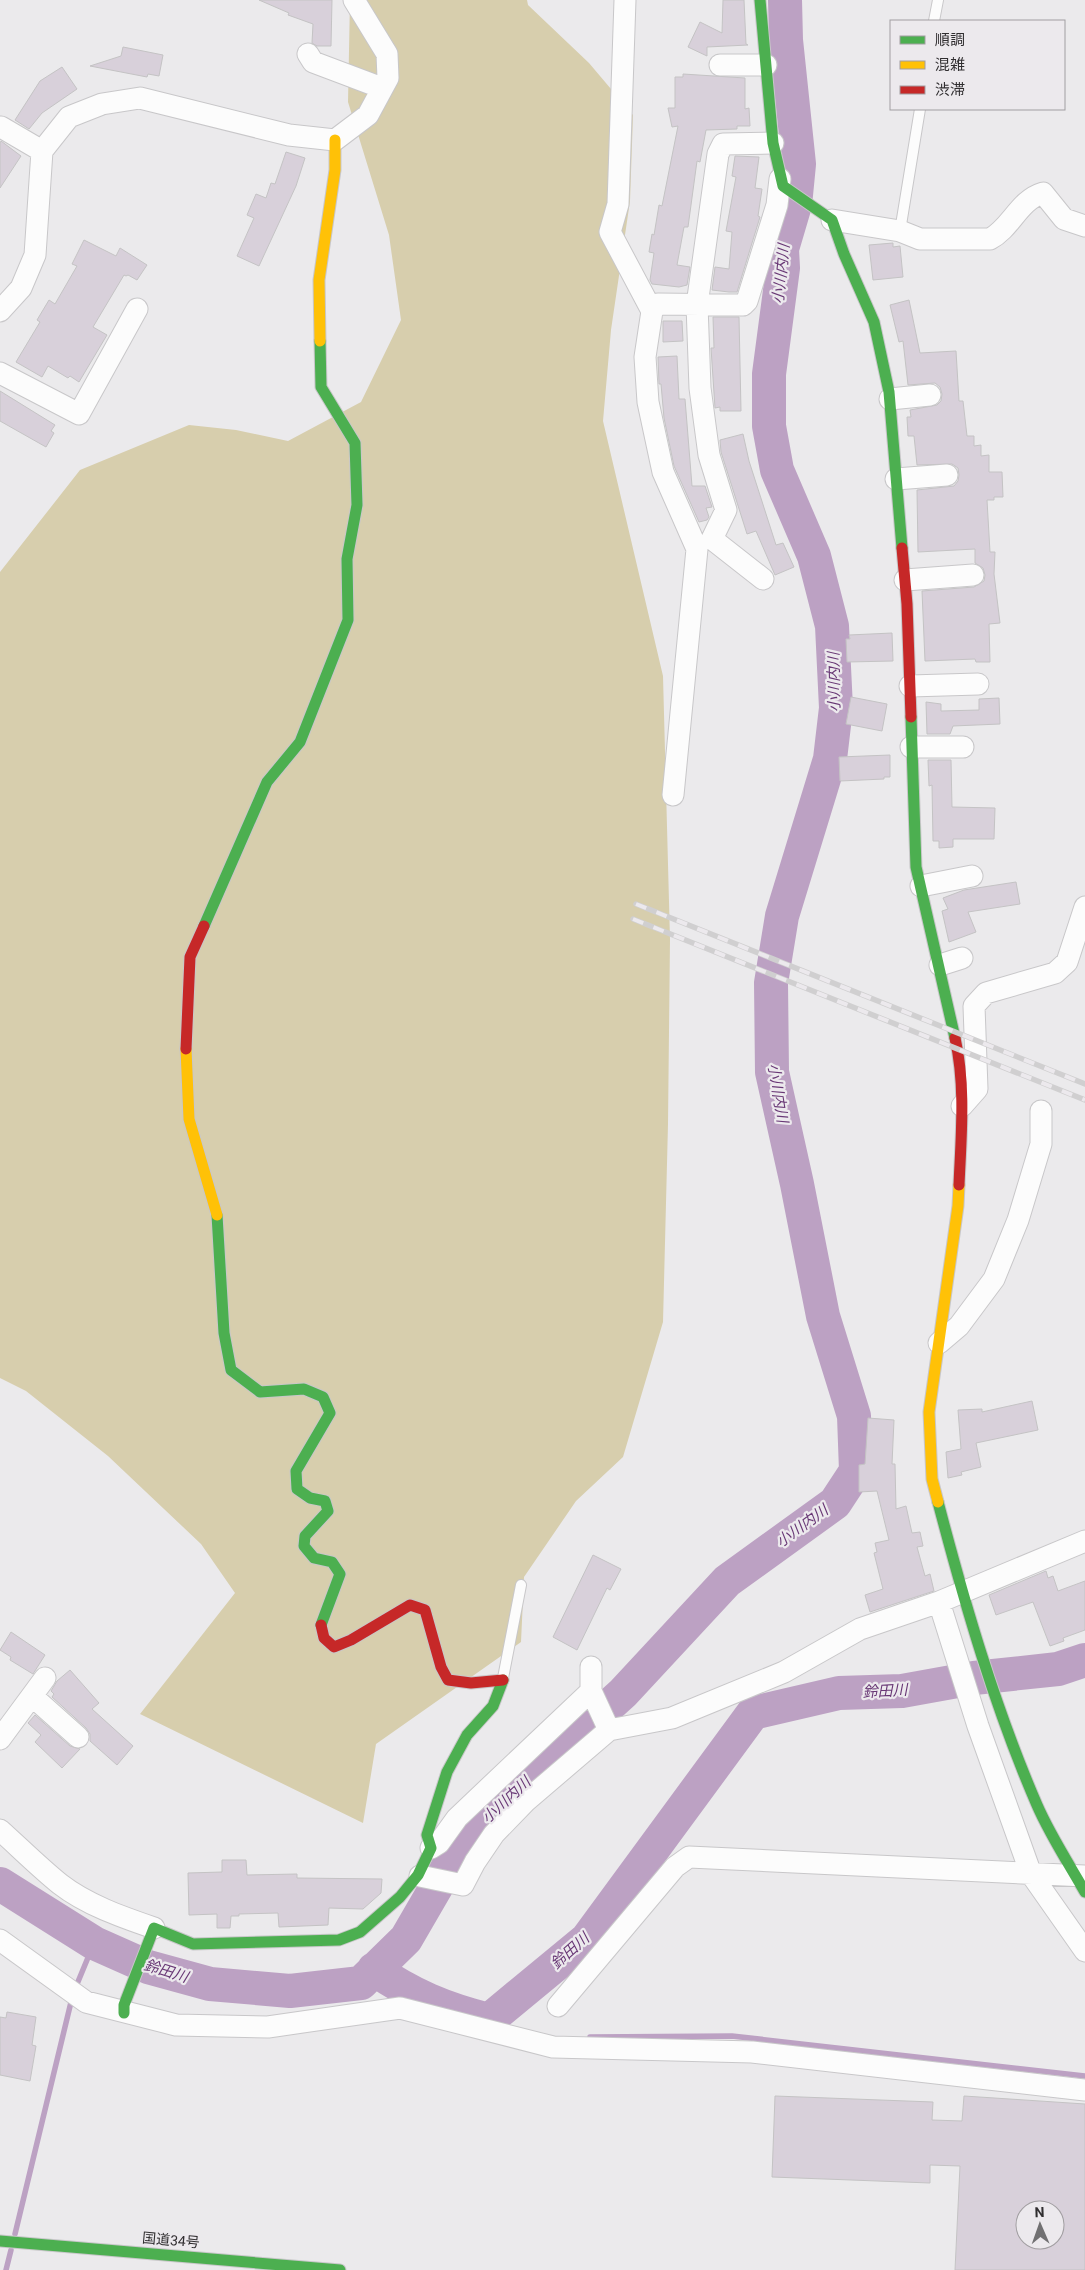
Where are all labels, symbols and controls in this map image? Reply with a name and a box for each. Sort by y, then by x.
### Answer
legend [890,20,1065,110]
text: 順調 [935,31,965,49]
text: 混雑 [935,56,965,74]
text: 渋滞 [935,81,965,99]
water label: 小川内川 [769,241,793,305]
water label: 小川内川 [824,650,844,712]
water label: 小川内川 [764,1062,792,1126]
water label: 小川内川 [772,1500,833,1551]
water label: 鈴田川 [862,1681,910,1701]
water label: 小川内川 [478,1772,536,1827]
water label: 鈴田川 [547,1928,594,1973]
water label: 鈴田川 [142,1956,192,1987]
north arrow [1015,2200,1065,2250]
text: N [1034,2204,1045,2220]
street label: 国道34号 [142,2230,200,2250]

